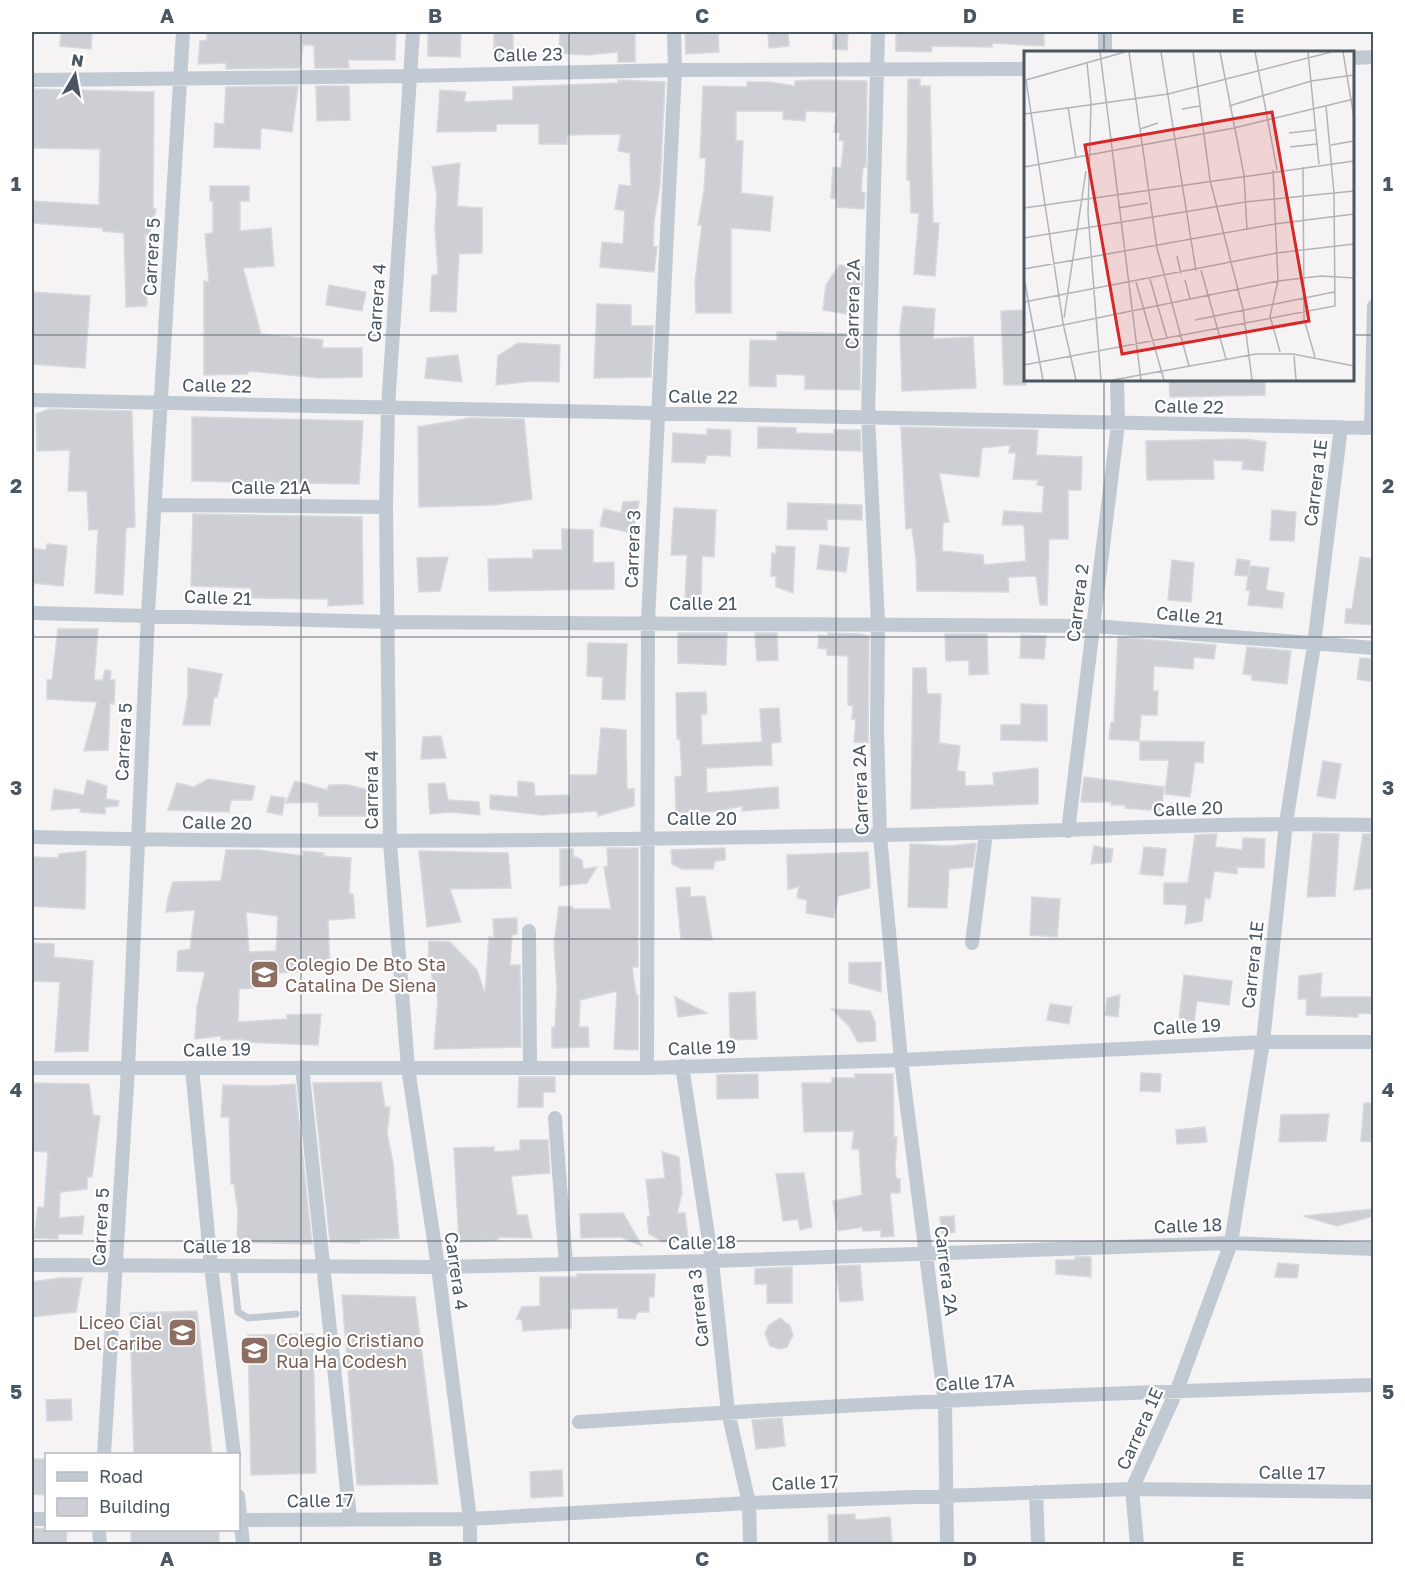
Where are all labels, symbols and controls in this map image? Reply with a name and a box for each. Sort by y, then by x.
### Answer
text: A [160,3,174,27]
text: B [428,3,442,27]
text: C [695,3,709,27]
text: D [963,3,977,27]
text: E [1232,3,1244,27]
street label: Calle 23 [493,42,563,66]
north arrow [45,45,105,105]
text: N [70,49,85,71]
inset map [1024,51,1354,381]
text: 1 [11,171,21,195]
text: 1 [1383,171,1393,195]
street label: Carrera 5 [138,217,164,297]
street label: Carrera 2A [840,258,864,350]
street label: Carrera 4 [362,263,390,343]
street label: Calle 22 [182,373,252,397]
street label: Calle 22 [668,384,738,408]
street label: Calle 22 [1154,394,1224,418]
street label: Carrera 1E [1299,438,1331,528]
text: 2 [10,473,22,497]
text: 2 [1382,473,1394,497]
street label: Calle 21A [231,476,311,498]
street label: Carrera 3 [620,509,644,589]
street label: Carrera 2 [1061,562,1093,643]
street label: Calle 21 [184,585,253,609]
street label: Calle 21 [669,592,737,614]
street label: Calle 21 [1155,601,1225,629]
street label: Carrera 5 [110,702,136,782]
street label: Carrera 2A [847,744,873,836]
street label: Carrera 4 [360,750,382,830]
text: 3 [10,775,22,799]
text: 3 [1382,775,1394,799]
street label: Calle 20 [1152,796,1223,820]
street label: Calle 20 [667,807,737,829]
street label: Calle 20 [182,810,252,834]
street label: Carrera 1E [1236,920,1268,1010]
place label: Colegio De Bto Sta Catalina De Siena [285,953,446,996]
school or university icon: Colegio De Bto Sta Catalina De Siena [248,959,280,991]
street label: Calle 19 [1152,1013,1222,1039]
street label: Calle 19 [667,1035,736,1059]
street label: Calle 19 [183,1037,251,1061]
text: 4 [10,1077,22,1101]
text: 4 [1382,1077,1394,1101]
street label: Carrera 5 [87,1187,113,1267]
street label: Calle 18 [1153,1213,1223,1237]
street label: Carrera 2A [931,1225,963,1317]
street label: Carrera 4 [441,1230,473,1312]
street label: Calle 18 [668,1230,736,1254]
street label: Calle 18 [183,1235,251,1257]
street label: Carrera 3 [683,1268,713,1348]
place label: Liceo Cial Del Caribe [73,1311,162,1354]
school or university icon: Liceo Cial Del Caribe [167,1317,199,1349]
place label: Colegio Cristiano Rua Ha Codesh [276,1329,424,1372]
school or university icon: Colegio Cristiano Rua Ha Codesh [239,1335,271,1367]
street label: Calle 17A [935,1369,1015,1395]
text: 5 [10,1379,22,1403]
text: 5 [1382,1379,1394,1403]
street label: Carrera 1E [1111,1384,1167,1473]
legend [45,1453,240,1531]
street label: Calle 17 [1258,1460,1326,1484]
text: Road [99,1465,143,1487]
street label: Calle 17 [771,1470,839,1494]
street label: Calle 17 [286,1488,354,1512]
text: Building [99,1495,170,1517]
text: A [160,1546,174,1570]
text: B [428,1546,442,1570]
text: C [695,1546,709,1570]
text: D [963,1546,977,1570]
text: E [1232,1546,1244,1570]

